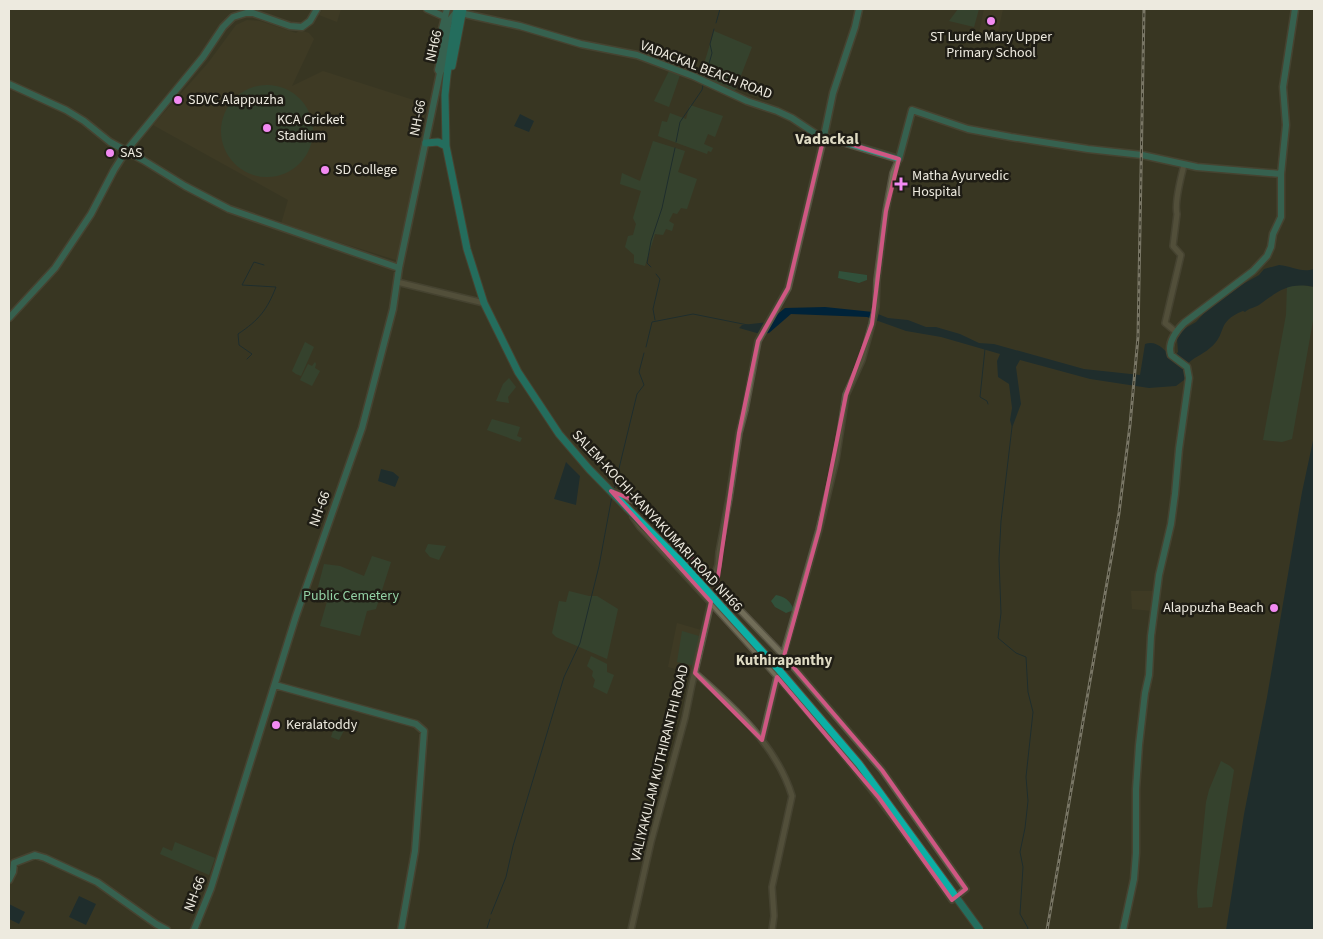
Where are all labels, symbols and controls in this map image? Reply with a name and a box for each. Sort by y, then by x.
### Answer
marker: ST Lurde Mary Upper Primary School [985,15,997,27]
place label: ST Lurde Mary Upper Primary School [930,27,1052,63]
street label: NH66 [421,28,447,64]
street label: VADACKAL BEACH ROAD [637,36,775,104]
place label: SDVC Alappuzha [188,90,284,110]
marker: SDVC Alappuzha [172,94,184,106]
street label: NH-66 [405,98,431,138]
place label: KCA Cricket Stadium [277,110,344,146]
marker: KCA Cricket Stadium [261,122,273,134]
district label: Vadackal [794,128,859,150]
place label: SAS [120,143,143,163]
marker: SAS [104,147,116,159]
place label: SD College [335,160,397,180]
marker: SD College [319,164,331,176]
place label: Matha Ayurvedic Hospital [912,166,1010,202]
marker: Matha Ayurvedic Hospital [894,177,908,191]
street label: SALEM-KOCHI-KANYAKUMARI ROAD NH66 [567,426,747,616]
street label: NH-66 [304,488,336,530]
park label: Public Cemetery [303,586,399,606]
place label: Alappuzha Beach [1163,598,1264,618]
marker: Alappuzha Beach [1268,602,1280,614]
district label: Kuthirapanthy [736,650,832,671]
street label: VALIYAKULAM KUTHIRANTHI ROAD [626,663,694,863]
place label: Keralatoddy [286,715,358,735]
marker: Keralatoddy [270,719,282,731]
street label: NH-66 [179,873,211,915]

